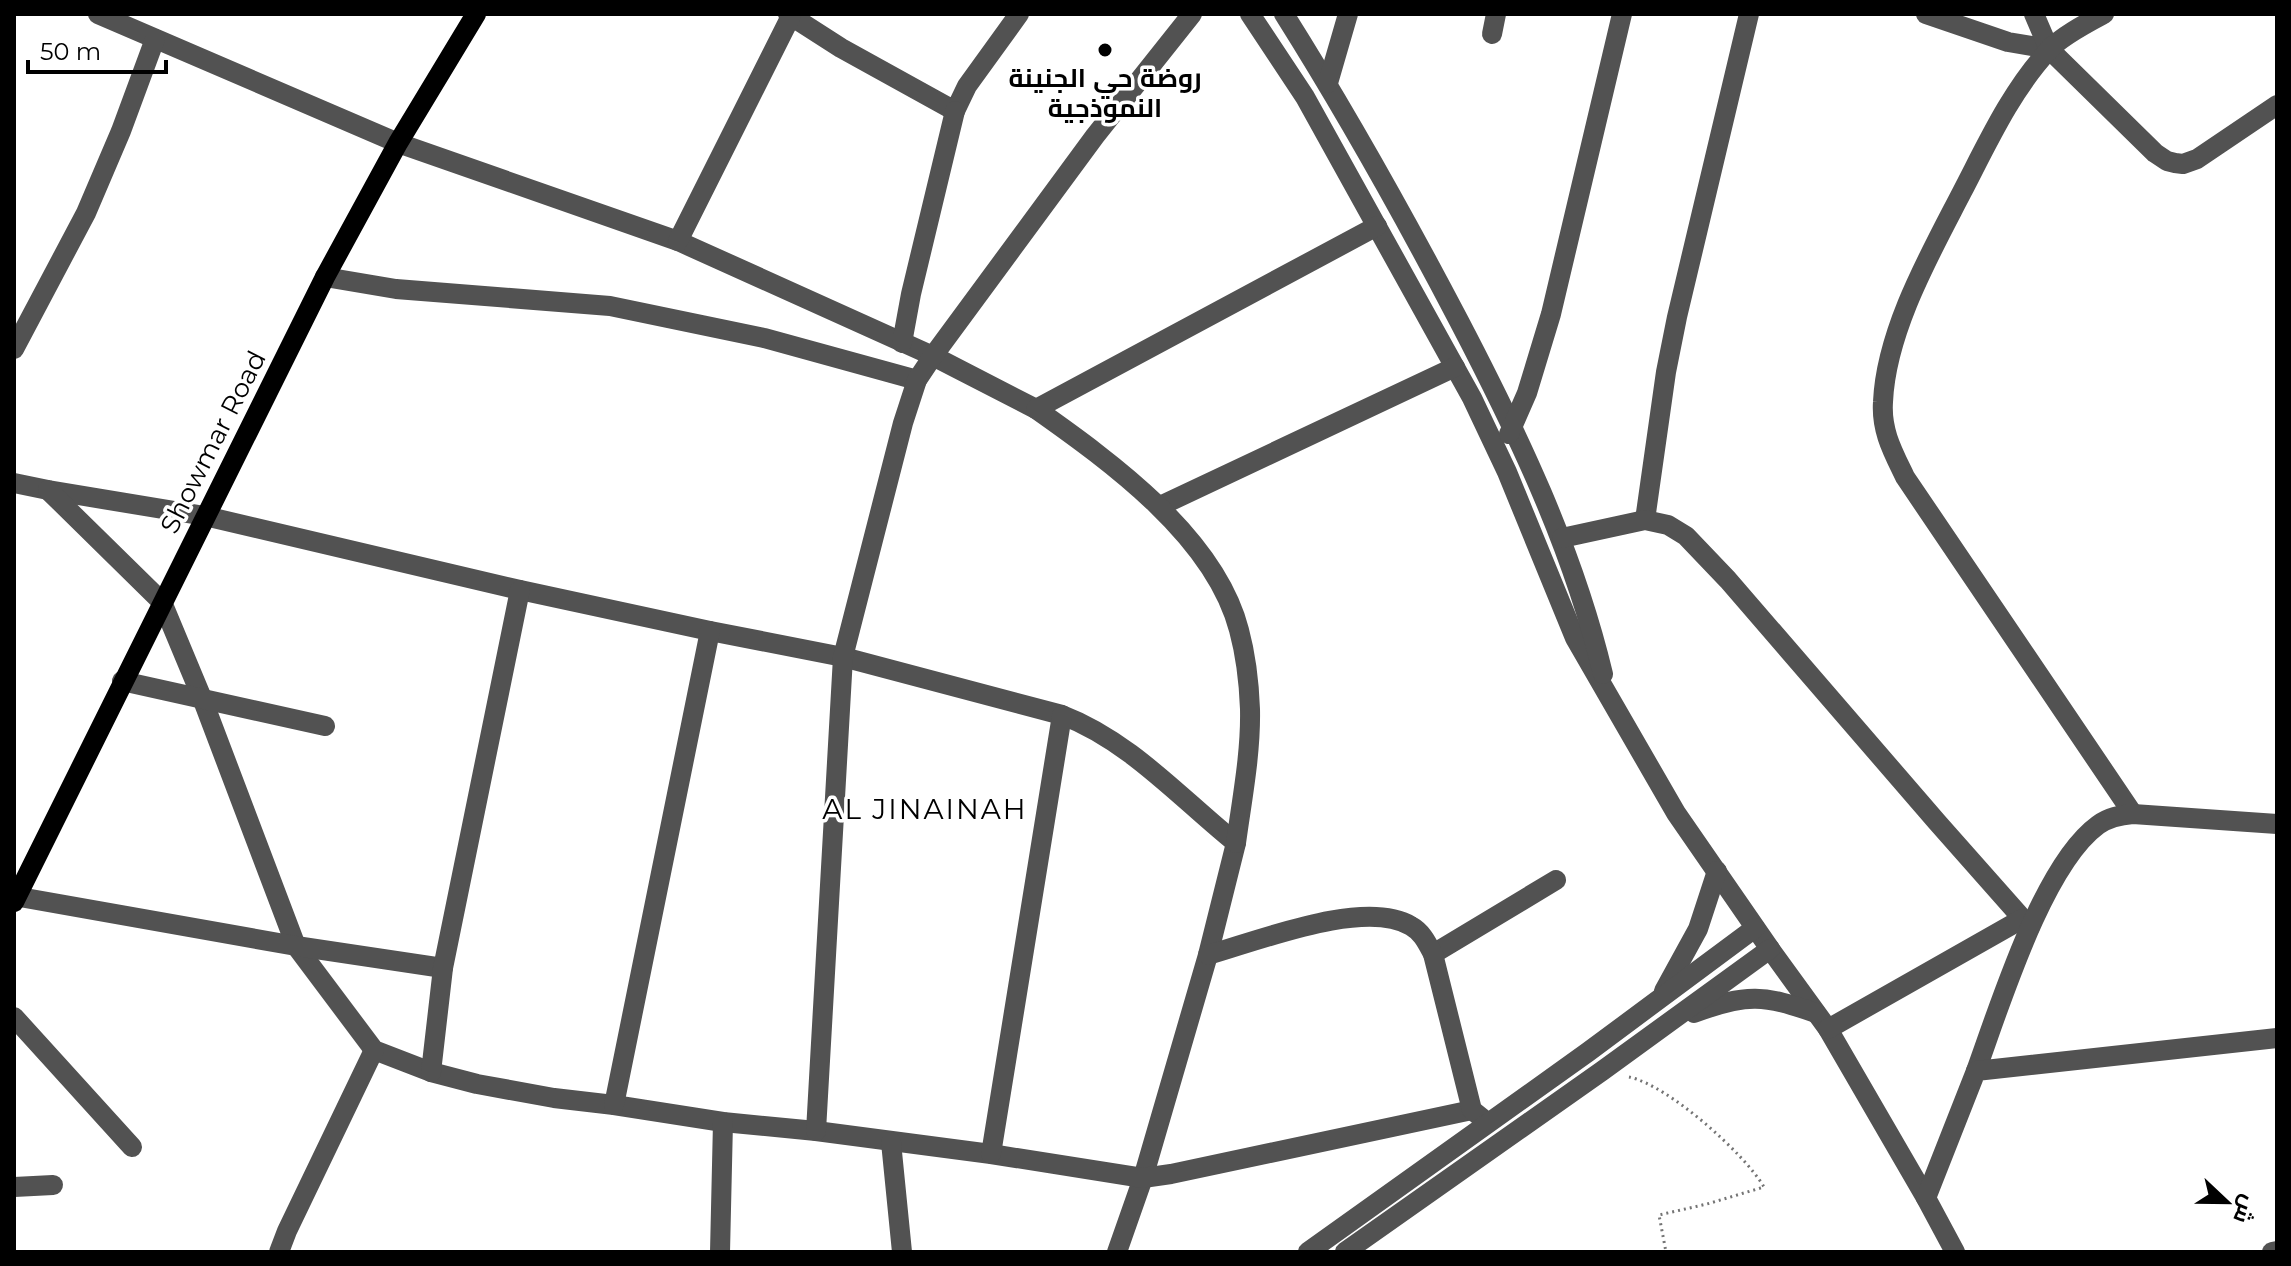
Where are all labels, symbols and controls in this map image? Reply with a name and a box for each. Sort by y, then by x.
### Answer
scale bar [28,24,166,74]
text: 50 m [40,37,101,66]
marker: روضة حي الجنينة النموذجية [1096,41,1114,59]
place label: روضة حي الجنينة النموذجية [1008,62,1202,124]
street label: Showmar Road [153,345,273,539]
district label: AL JINAINAH [822,792,1028,826]
north arrow [2187,1162,2267,1242]
text: ش [2227,1191,2263,1227]

